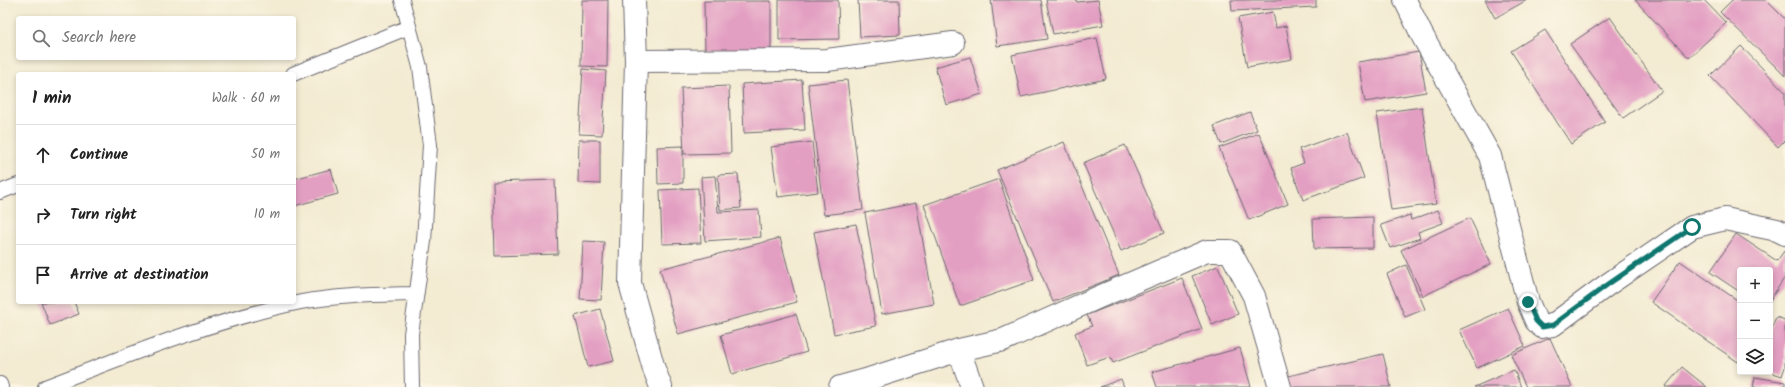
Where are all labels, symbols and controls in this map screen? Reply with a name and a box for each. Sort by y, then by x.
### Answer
search box [16,16,296,60]
text: Search here [62,26,136,50]
icon: search [30,27,52,49]
text: 1 min [32,85,71,112]
text: Walk · 60 m [212,88,280,109]
text: Continue [70,143,128,167]
icon: ahead [32,144,54,166]
text: 50 m [251,144,280,165]
text: Turn right [70,203,137,227]
icon: right [32,204,54,226]
text: 10 m [254,204,280,225]
route start [1683,218,1701,236]
text: Arrive at destination [70,263,209,287]
icon: arrive [32,264,54,286]
map controls [1737,267,1773,375]
button: + [1737,267,1773,303]
route end [1519,293,1537,311]
button: − [1737,303,1773,339]
button: layers [1737,339,1773,375]

